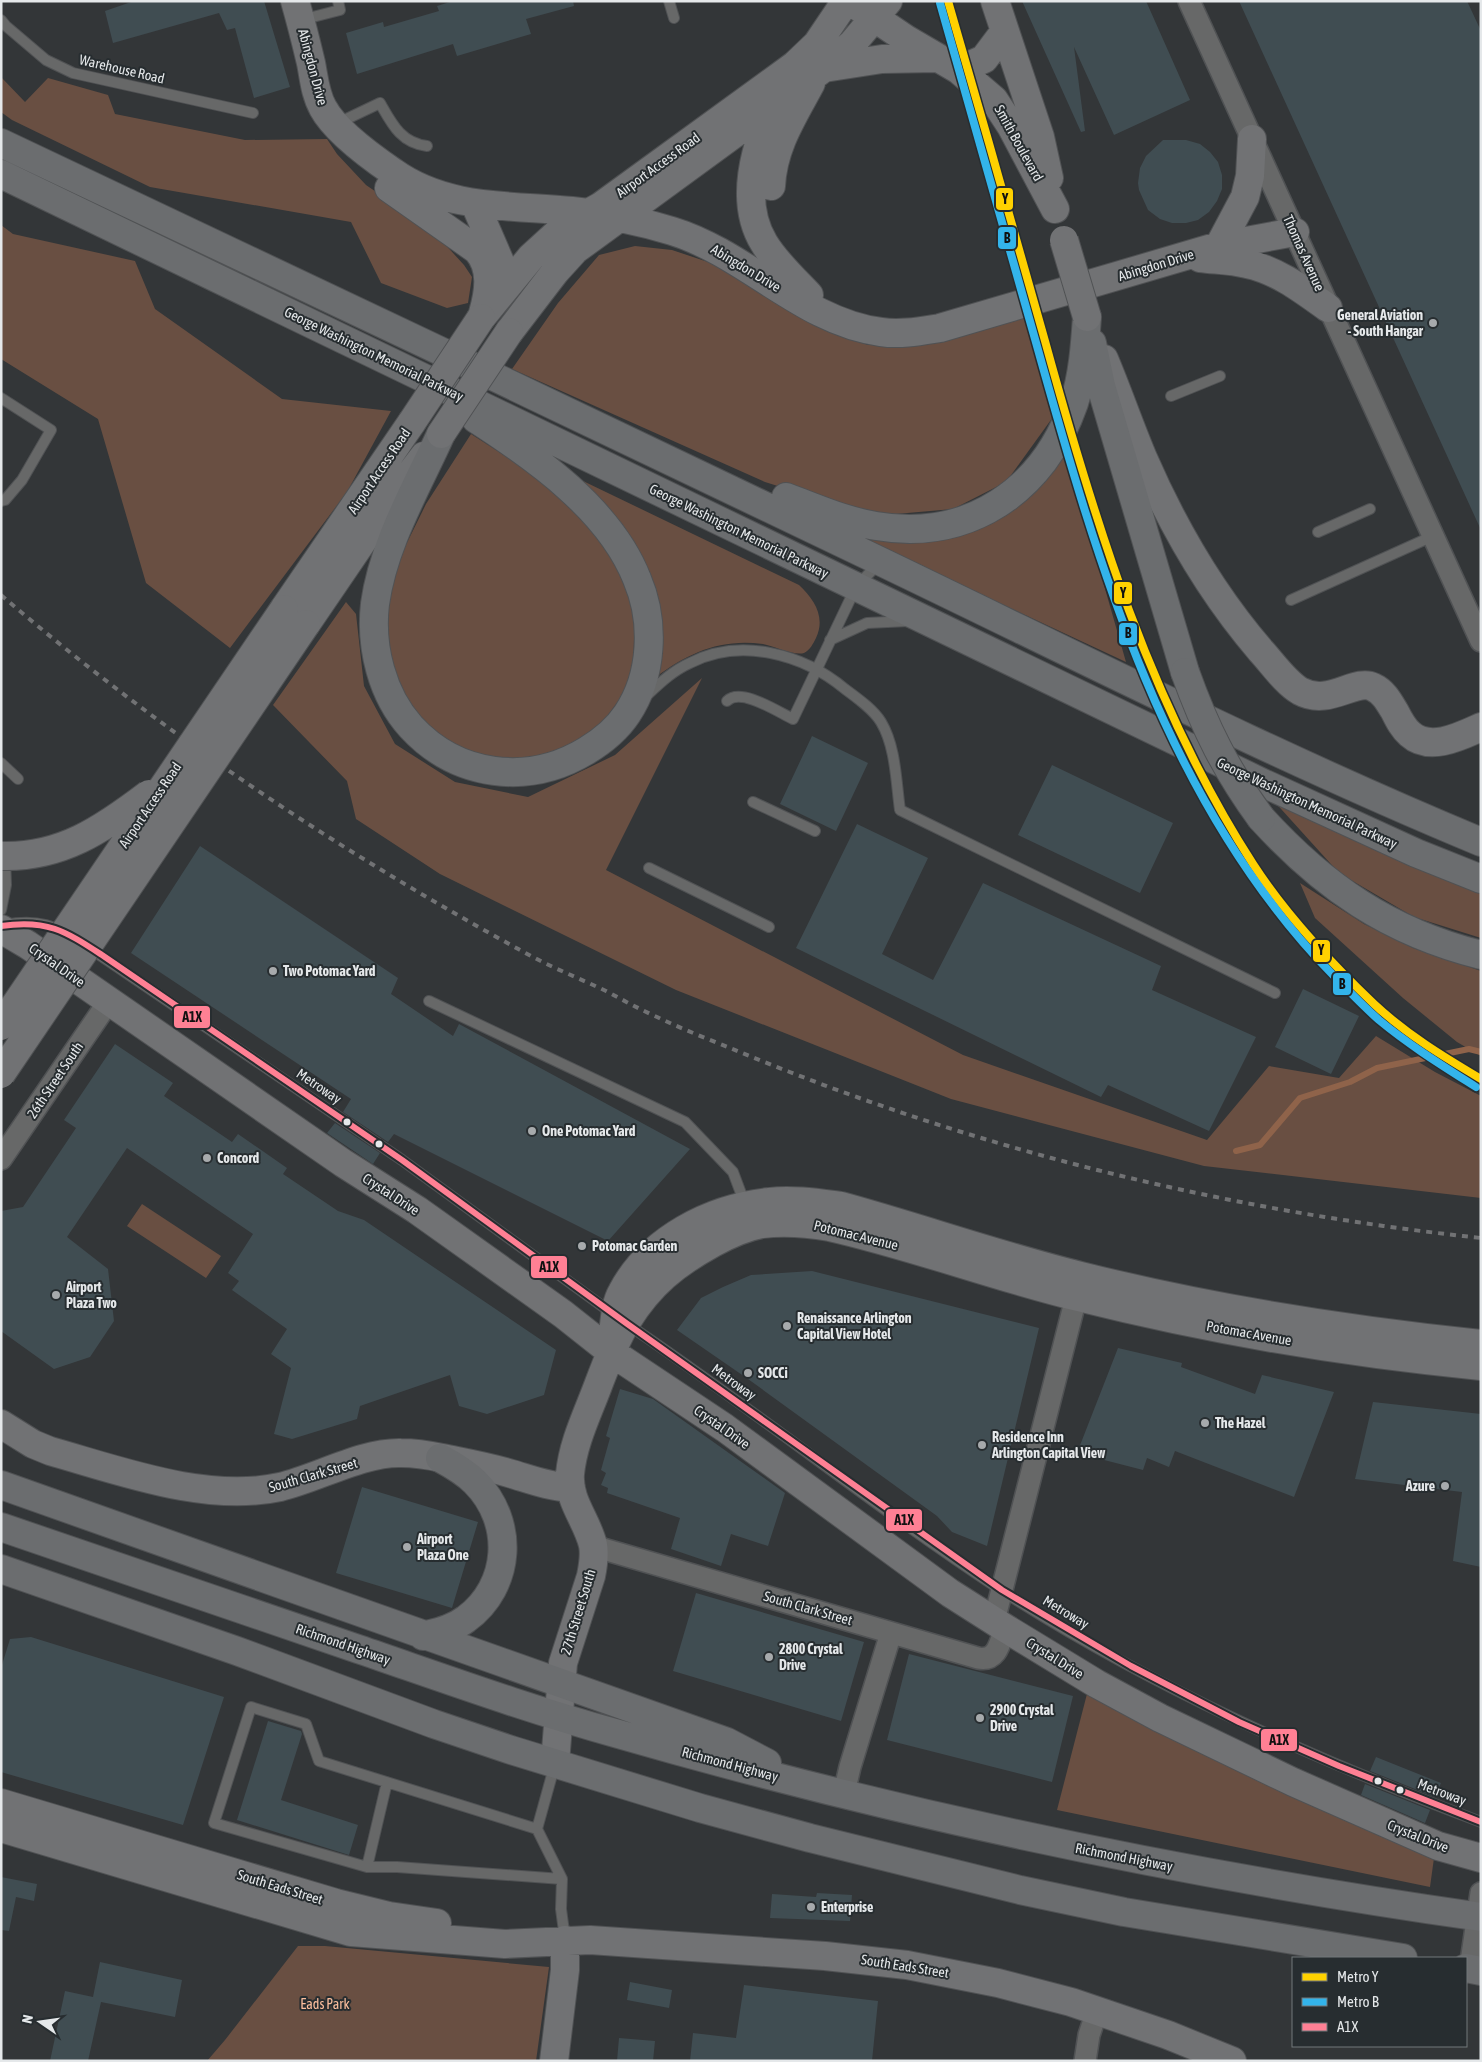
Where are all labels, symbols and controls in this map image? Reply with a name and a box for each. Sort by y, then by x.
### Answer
street label: Abingdon Drive [295,27,331,107]
street label: Warehouse Road [78,51,166,87]
street label: Smith Boulevard [991,102,1047,184]
street label: Airport Access Road [613,129,703,201]
line badge: Y [995,187,1014,211]
text: Y [1001,191,1009,207]
street label: Thomas Avenue [1280,213,1328,293]
line badge: B [997,226,1017,250]
text: B [1004,230,1011,246]
street label: Abingdon Drive [708,241,784,295]
street label: Abingdon Drive [1116,246,1196,284]
street label: George Washington Memorial Parkway [282,304,466,404]
place label: General Aviation - South Hangar [1337,307,1424,339]
marker: General Aviation - South Hangar [1427,317,1439,329]
street label: Airport Access Road [345,425,413,517]
street label: George Washington Memorial Parkway [647,481,831,581]
line badge: Y [1113,581,1133,605]
text: Y [1119,585,1127,601]
line badge: B [1118,622,1138,646]
text: B [1125,625,1132,641]
street label: George Washington Memorial Parkway [1214,754,1400,852]
street label: Airport Access Road [116,759,184,851]
line badge: Y [1312,939,1331,963]
street label: Crystal Drive [26,940,88,990]
text: Y [1317,942,1325,958]
place label: Two Potomac Yard [283,963,376,979]
marker: Two Potomac Yard [267,965,279,977]
line badge: B [1332,972,1352,996]
text: B [1339,976,1346,992]
line badge: A1X [173,1005,211,1029]
text: A1X [181,1009,203,1025]
street label: 26th Street South [24,1039,86,1121]
street label: Metroway [293,1065,345,1107]
unlabelled marker [342,1117,352,1127]
place label: One Potomac Yard [542,1123,636,1139]
marker: One Potomac Yard [526,1125,538,1137]
unlabelled marker [374,1139,384,1149]
place label: Concord [217,1150,260,1166]
marker: Concord [201,1152,213,1164]
street label: Crystal Drive [360,1170,422,1218]
street label: Potomac Avenue [812,1217,900,1253]
place label: Potomac Garden [592,1238,678,1254]
marker: Potomac Garden [576,1240,588,1252]
line badge: A1X [530,1255,568,1279]
text: A1X [538,1259,560,1275]
place label: Airport Plaza Two [65,1279,117,1311]
marker: Airport Plaza Two [50,1289,62,1301]
place label: Renaissance Arlington Capital View Hotel [797,1310,912,1342]
street label: Potomac Avenue [1205,1318,1293,1348]
marker: Renaissance Arlington Capital View Hotel [781,1320,793,1332]
street label: Metroway [709,1361,759,1404]
place label: SOCCi [758,1365,788,1381]
marker: SOCCi [742,1367,754,1379]
street label: Crystal Drive [691,1402,753,1452]
place label: The Hazel [1215,1415,1266,1431]
marker: The Hazel [1199,1417,1211,1429]
place label: Residence Inn Arlington Capital View [991,1429,1106,1461]
marker: Residence Inn Arlington Capital View [976,1439,988,1451]
street label: South Clark Street [267,1455,359,1495]
place label: Azure [1405,1478,1435,1494]
marker: Azure [1439,1480,1451,1492]
line badge: A1X [885,1508,923,1532]
text: A1X [893,1512,915,1528]
place label: Airport Plaza One [416,1531,469,1563]
marker: Airport Plaza One [401,1541,413,1553]
street label: 27th Street South [557,1567,599,1657]
street label: South Clark Street [762,1588,854,1628]
street label: Metroway [1040,1592,1092,1632]
street label: Richmond Highway [294,1620,393,1668]
street label: Crystal Drive [1023,1634,1087,1682]
place label: 2800 Crystal Drive [779,1641,843,1673]
marker: 2800 Crystal Drive [763,1651,775,1663]
place label: 2900 Crystal Drive [990,1702,1054,1734]
marker: 2900 Crystal Drive [974,1712,986,1724]
line badge: A1X [1260,1728,1298,1752]
text: A1X [1268,1732,1290,1748]
street label: Richmond Highway [680,1743,780,1785]
street label: Metroway [1415,1775,1469,1809]
unlabelled marker [1373,1776,1383,1786]
unlabelled marker [1395,1785,1405,1795]
street label: Crystal Drive [1385,1817,1451,1855]
street label: Richmond Highway [1074,1840,1174,1874]
street label: South Eads Street [235,1866,325,1908]
place label: Enterprise [821,1899,873,1915]
marker: Enterprise [805,1901,817,1913]
street label: South Eads Street [860,1951,950,1981]
legend [1292,1957,1467,2047]
text: Metro Y [1337,1968,1379,1985]
text: Metro B [1337,1993,1379,2010]
park label: Eads Park [300,1996,350,2012]
north arrow [15,1997,65,2047]
text: N [19,2013,36,2025]
text: A1X [1337,2018,1358,2035]

